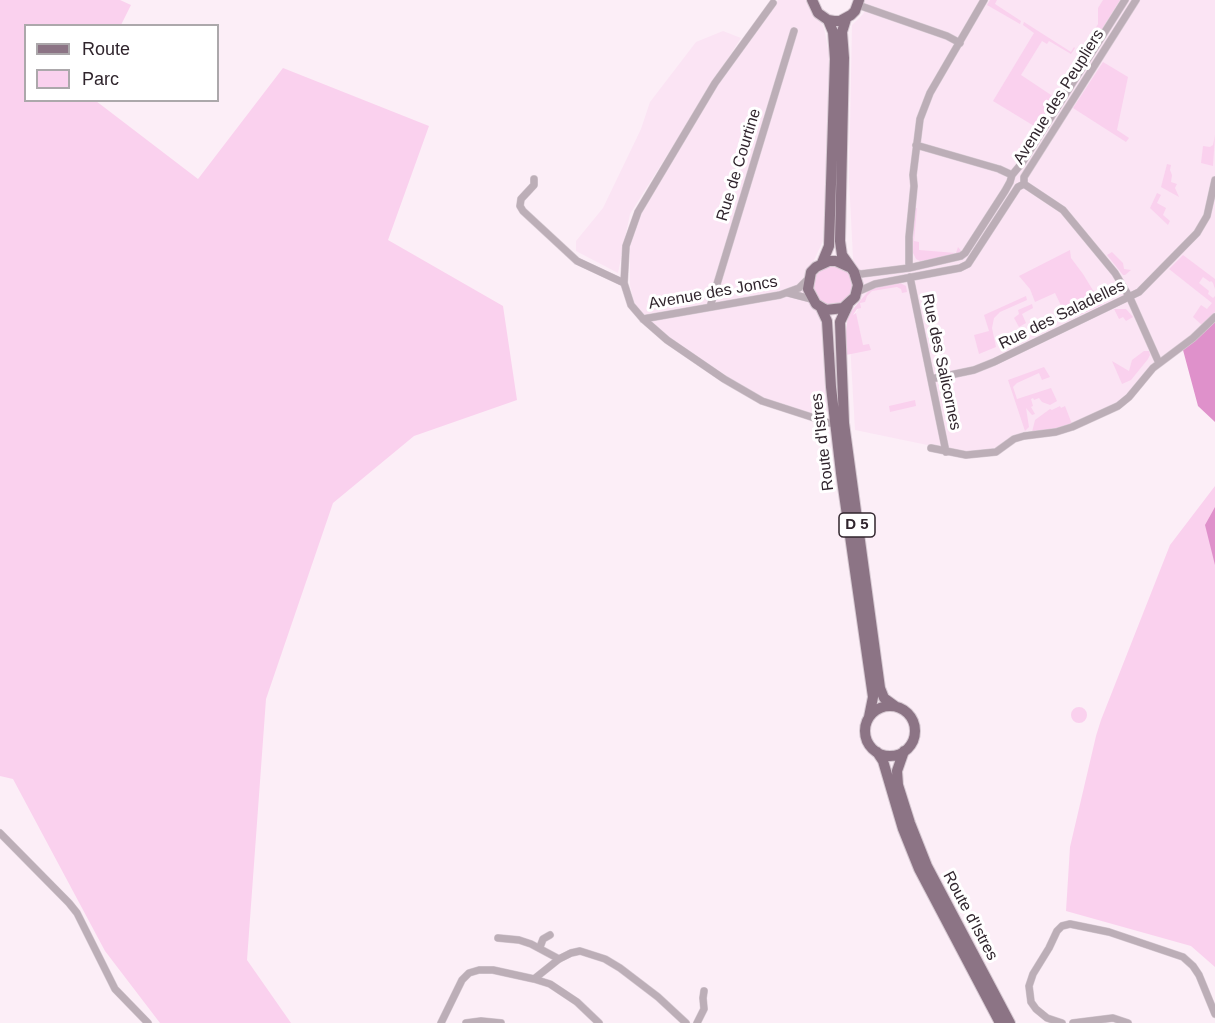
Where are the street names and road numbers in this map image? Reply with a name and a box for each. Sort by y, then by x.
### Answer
street label: Avenue des Peupliers [1010,26,1108,168]
street label: Rue de Courtine [713,106,765,224]
street label: Avenue des Joncs [647,272,779,314]
street label: Rue des Saladelles [996,276,1128,354]
street label: Rue des Salicornes [917,292,965,432]
street label: Route d'Istres [807,392,839,492]
road number: D 5 [839,513,875,537]
street label: Route d'Istres [938,868,1002,964]

